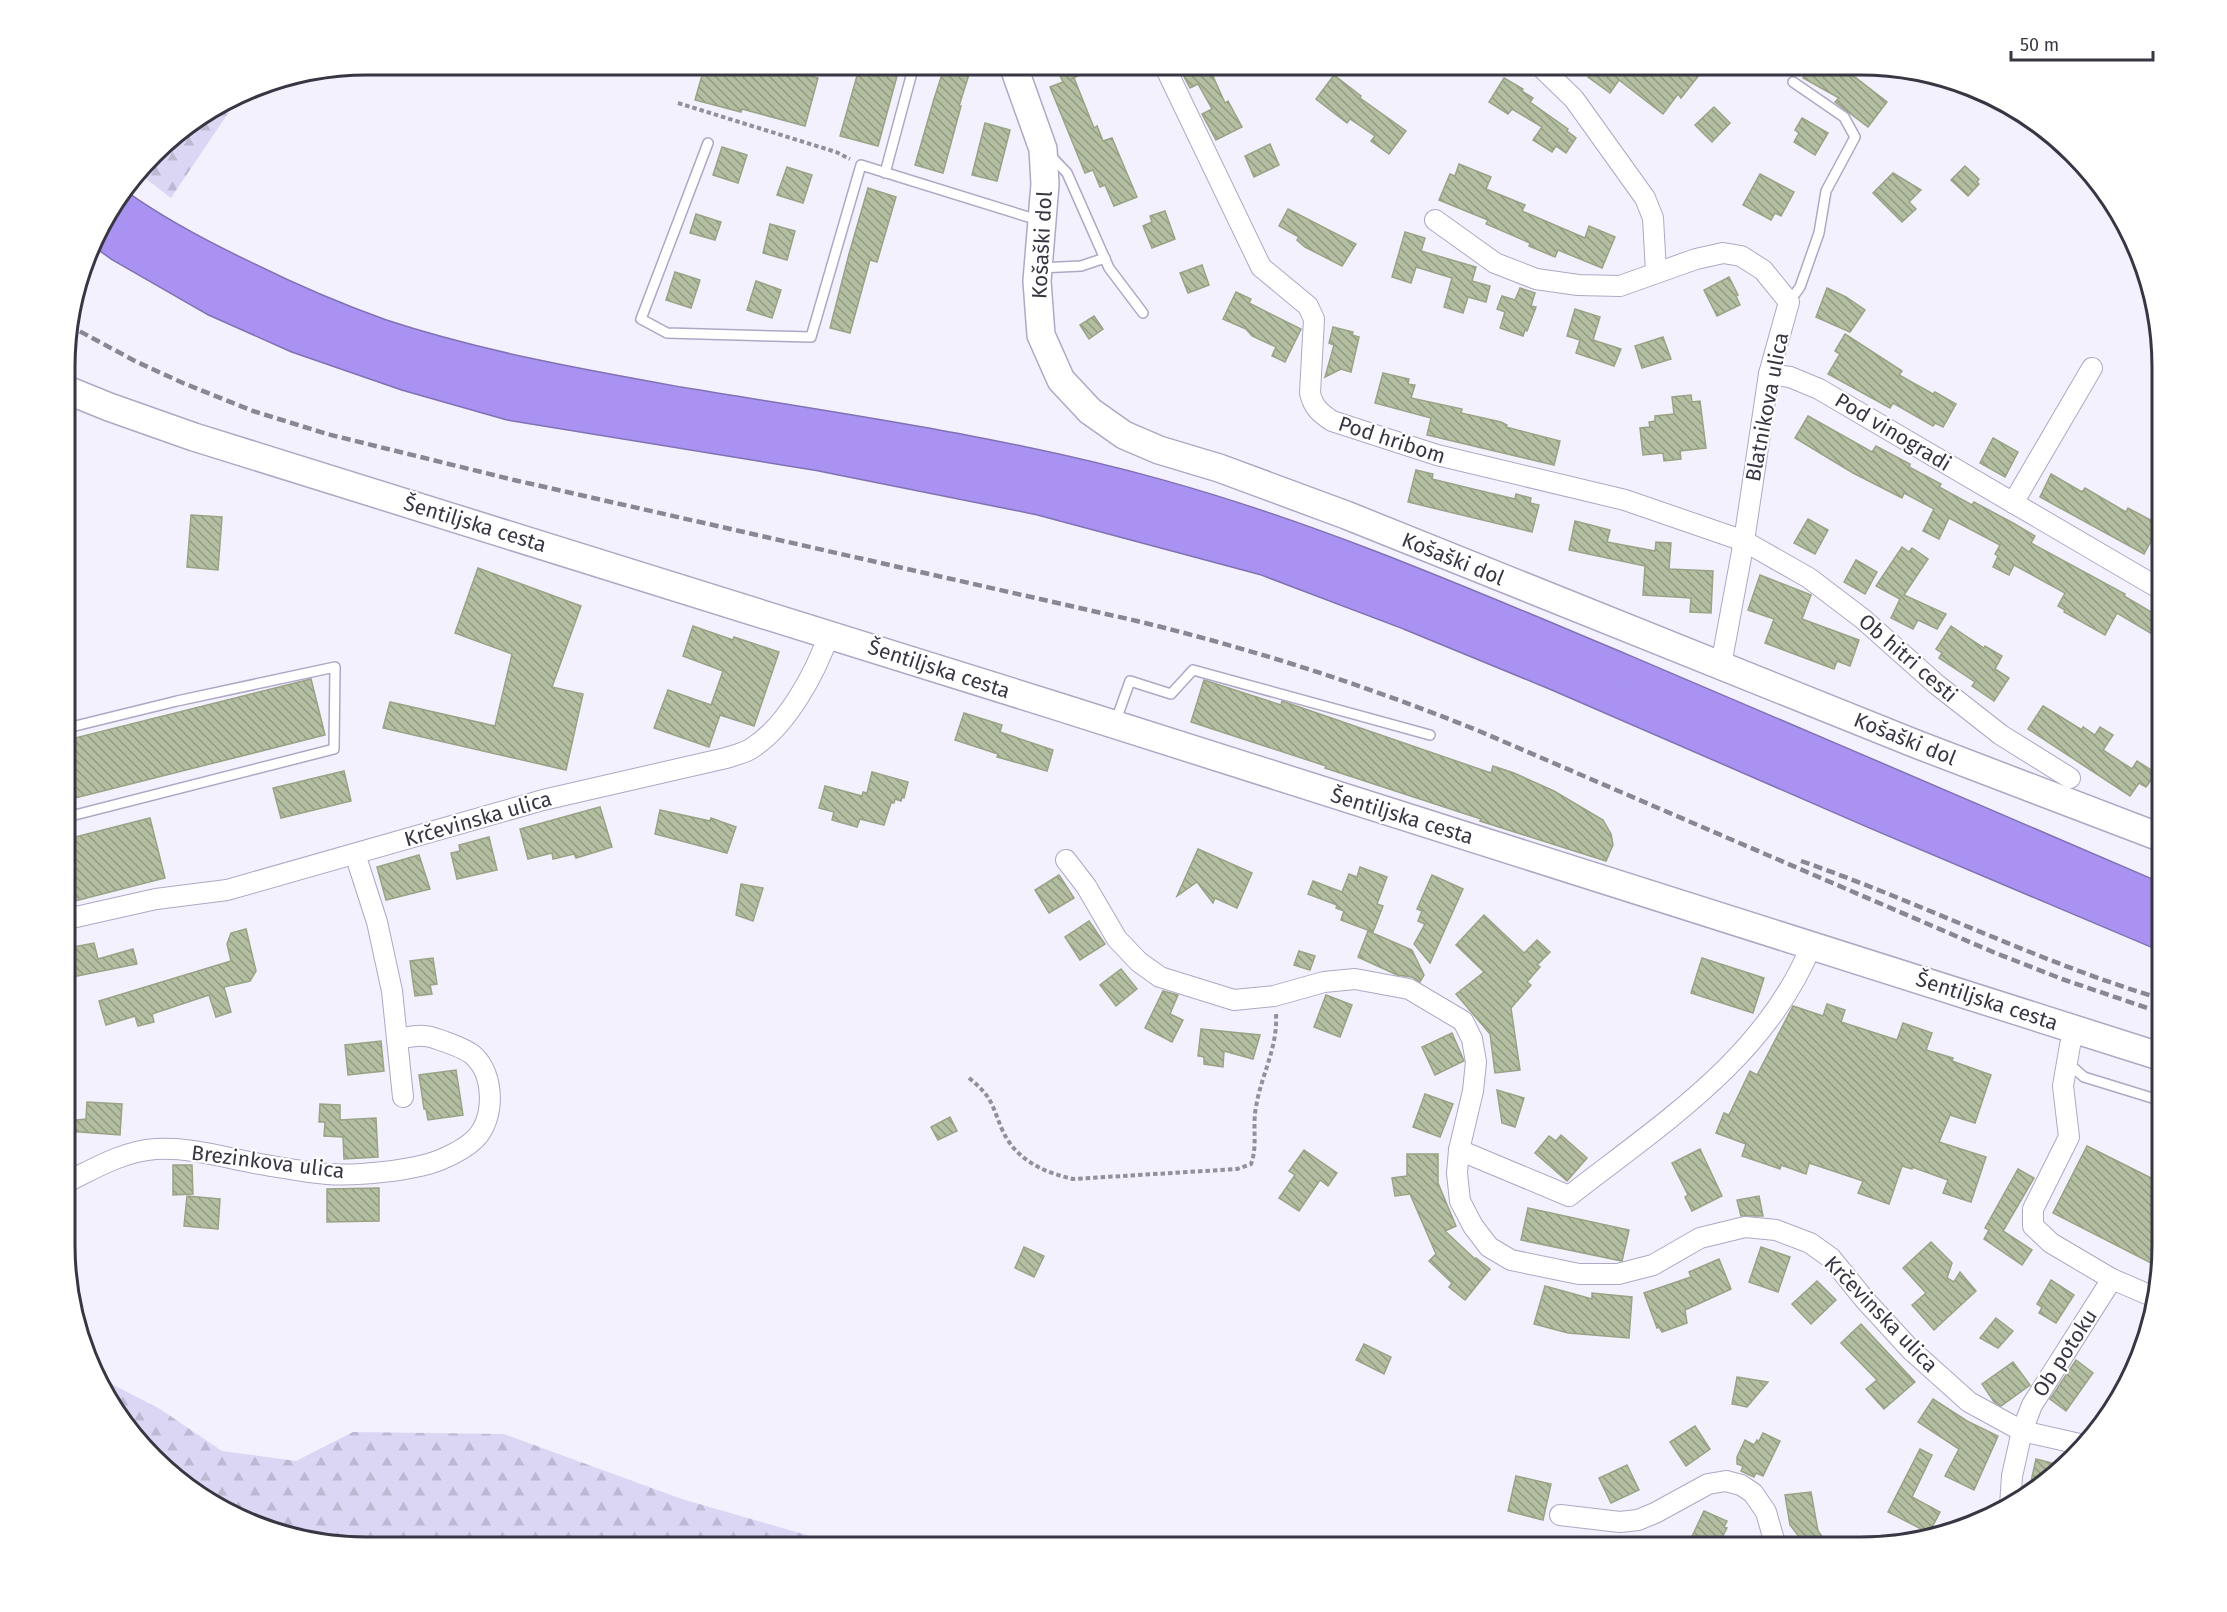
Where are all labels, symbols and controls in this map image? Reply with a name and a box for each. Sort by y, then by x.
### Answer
scale bar [2011,24,2154,62]
text: 50 m [2020,34,2059,56]
street label: Košaški dol [1026,190,1058,300]
street label: Blatnikova ulica [1740,330,1794,484]
street label: Pod vinogradi [1830,387,1956,477]
street label: Pod hribom [1335,410,1449,470]
street label: Šentiljska cesta [401,490,549,558]
street label: Košaški dol [1398,527,1508,591]
street label: Ob hitri cesti [1853,608,1963,708]
street label: Šentiljska cesta [865,634,1013,704]
street label: Košaški dol [1850,707,1960,771]
street label: Šentiljska cesta [1328,782,1476,850]
street label: Krčevinska ulica [401,786,555,852]
street label: Šentiljska cesta [1913,966,2061,1036]
street label: Brezinkova ulica [190,1140,346,1184]
street label: Krčevinska ulica [1819,1250,1943,1378]
street label: Ob potoku [2027,1304,2103,1402]

